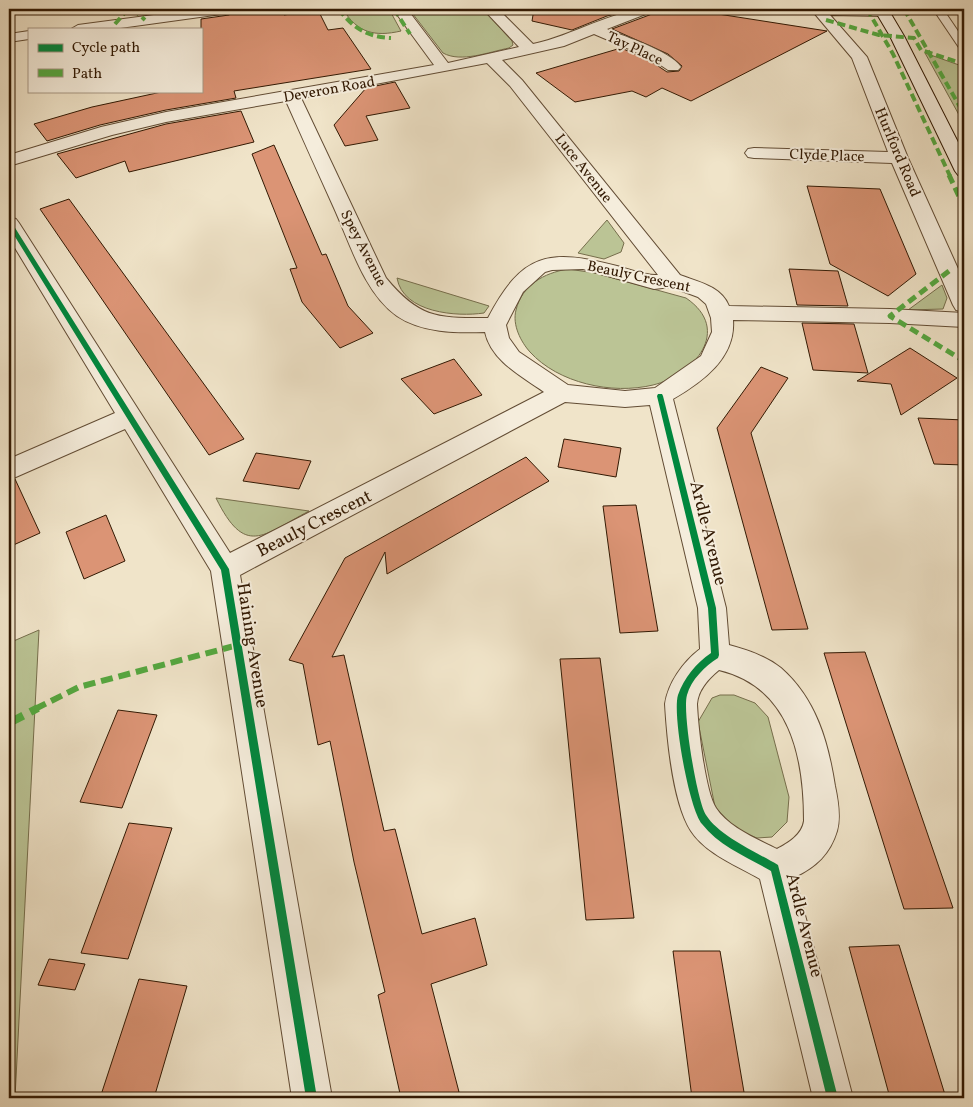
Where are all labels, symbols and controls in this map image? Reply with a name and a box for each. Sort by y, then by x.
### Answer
street label: Tay Place [603,27,666,72]
legend [28,28,202,92]
text: Cycle path [72,38,140,59]
text: Path [72,64,102,85]
street label: Deveron Road [282,72,377,109]
street label: Hurlford Road [868,105,925,201]
street label: Luce Avenue [549,130,617,208]
street label: Clyde Place [789,145,865,168]
street label: Spey Avenue [334,207,391,291]
street label: Beauly Crescent [585,256,692,299]
street label: Ardle Avenue [683,479,733,588]
street label: Beauly Crescent [253,485,377,564]
street label: Haining Avenue [229,581,274,710]
street label: Ardle Avenue [779,871,829,980]

